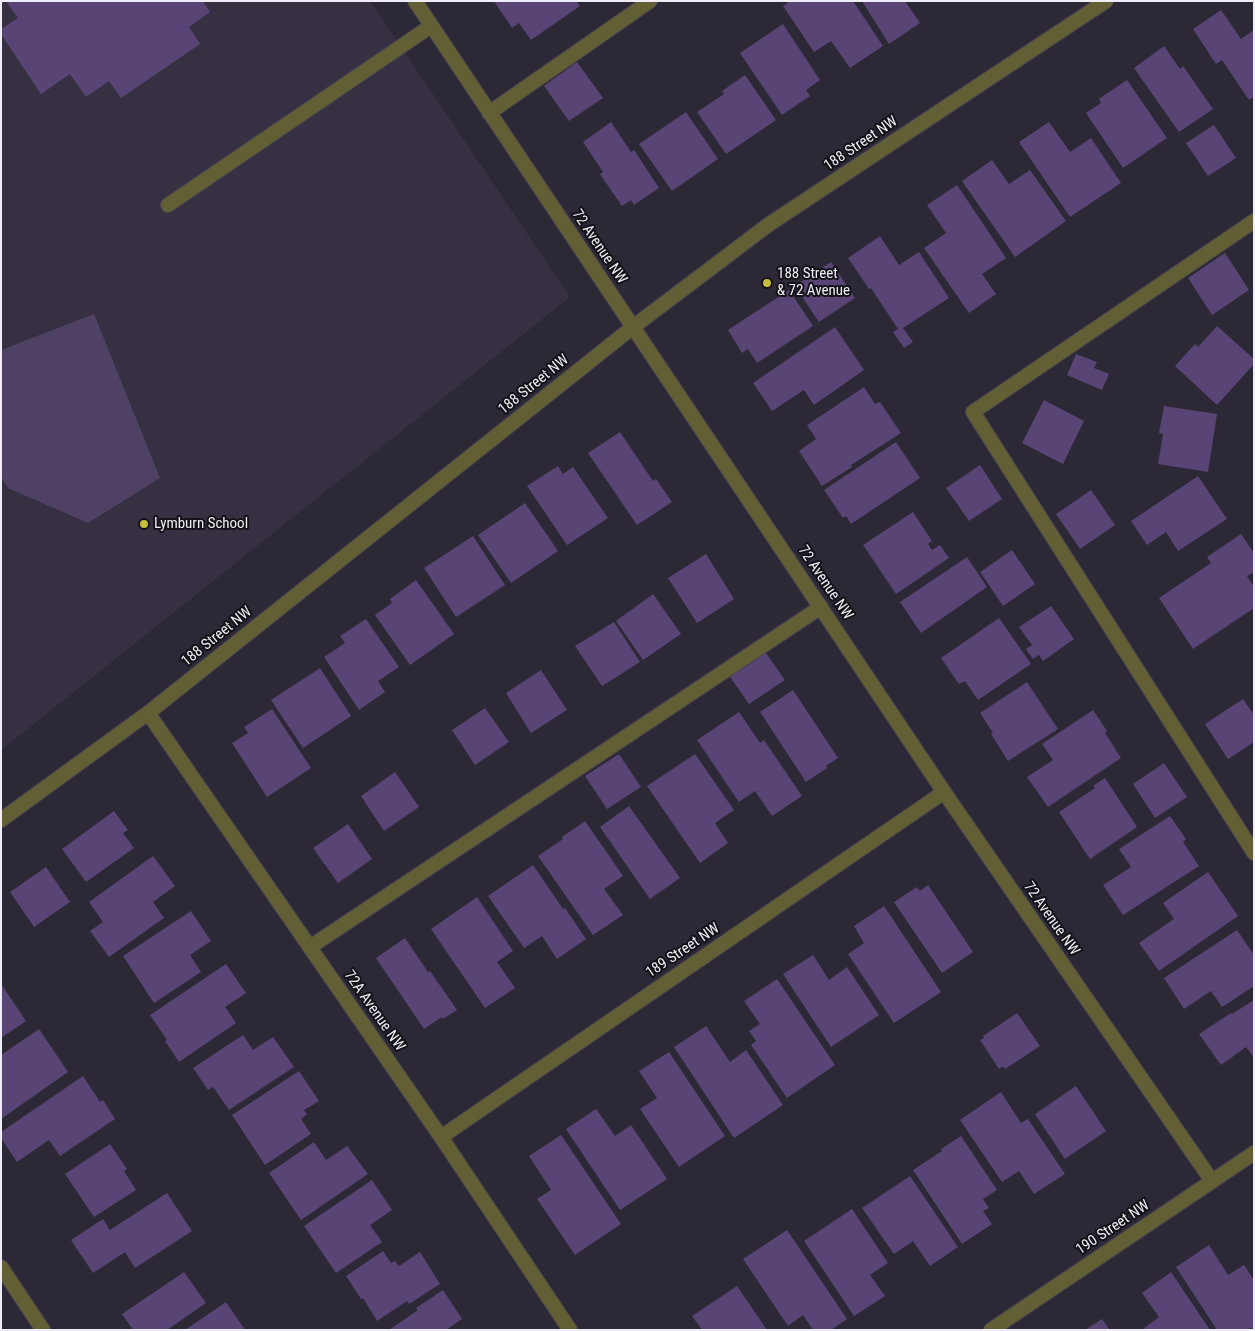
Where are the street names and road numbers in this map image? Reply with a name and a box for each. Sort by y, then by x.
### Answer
street label: 188 Street NW [821,113,901,175]
street label: 72 Avenue NW [568,206,630,288]
street label: 188 Street NW [495,351,573,419]
street label: 72 Avenue NW [794,542,856,624]
street label: 188 Street NW [178,603,256,671]
street label: 72 Avenue NW [1019,879,1083,959]
street label: 189 Street NW [643,920,723,982]
street label: 72A Avenue NW [340,967,408,1055]
street label: 190 Street NW [1073,1197,1153,1259]

